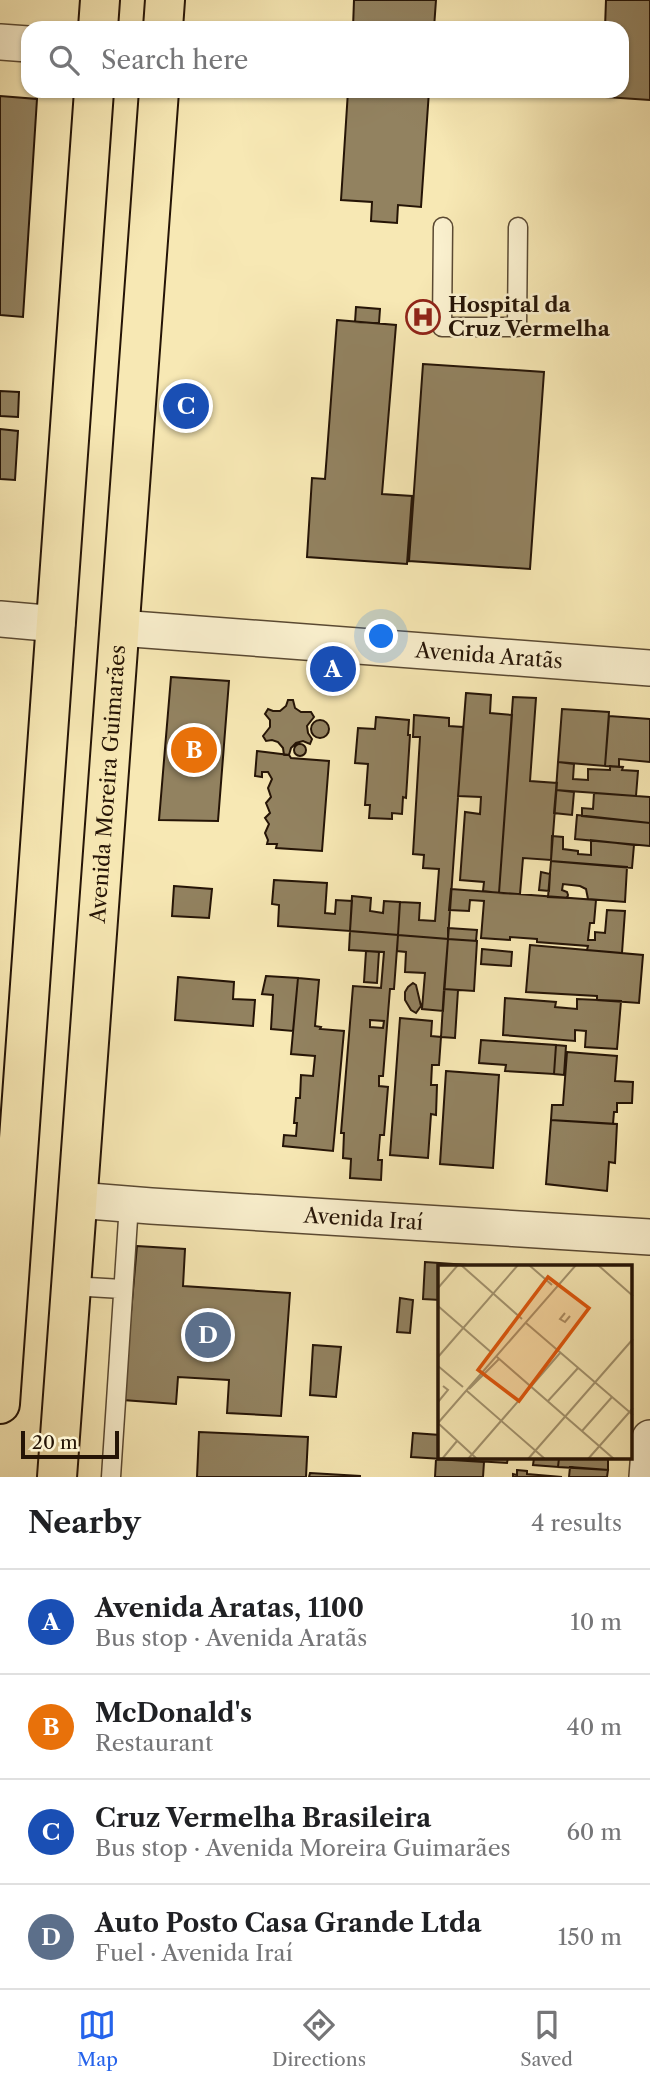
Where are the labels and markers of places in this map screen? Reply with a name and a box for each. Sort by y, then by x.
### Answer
place label: Hospital da Cruz Vermelha [448,292,611,341]
hospital icon: Hospital da Cruz Vermelha [404,298,442,336]
pin: C [163,380,209,432]
pin: A [310,643,356,695]
pin: B [171,724,217,776]
pin: D [185,1309,231,1361]

